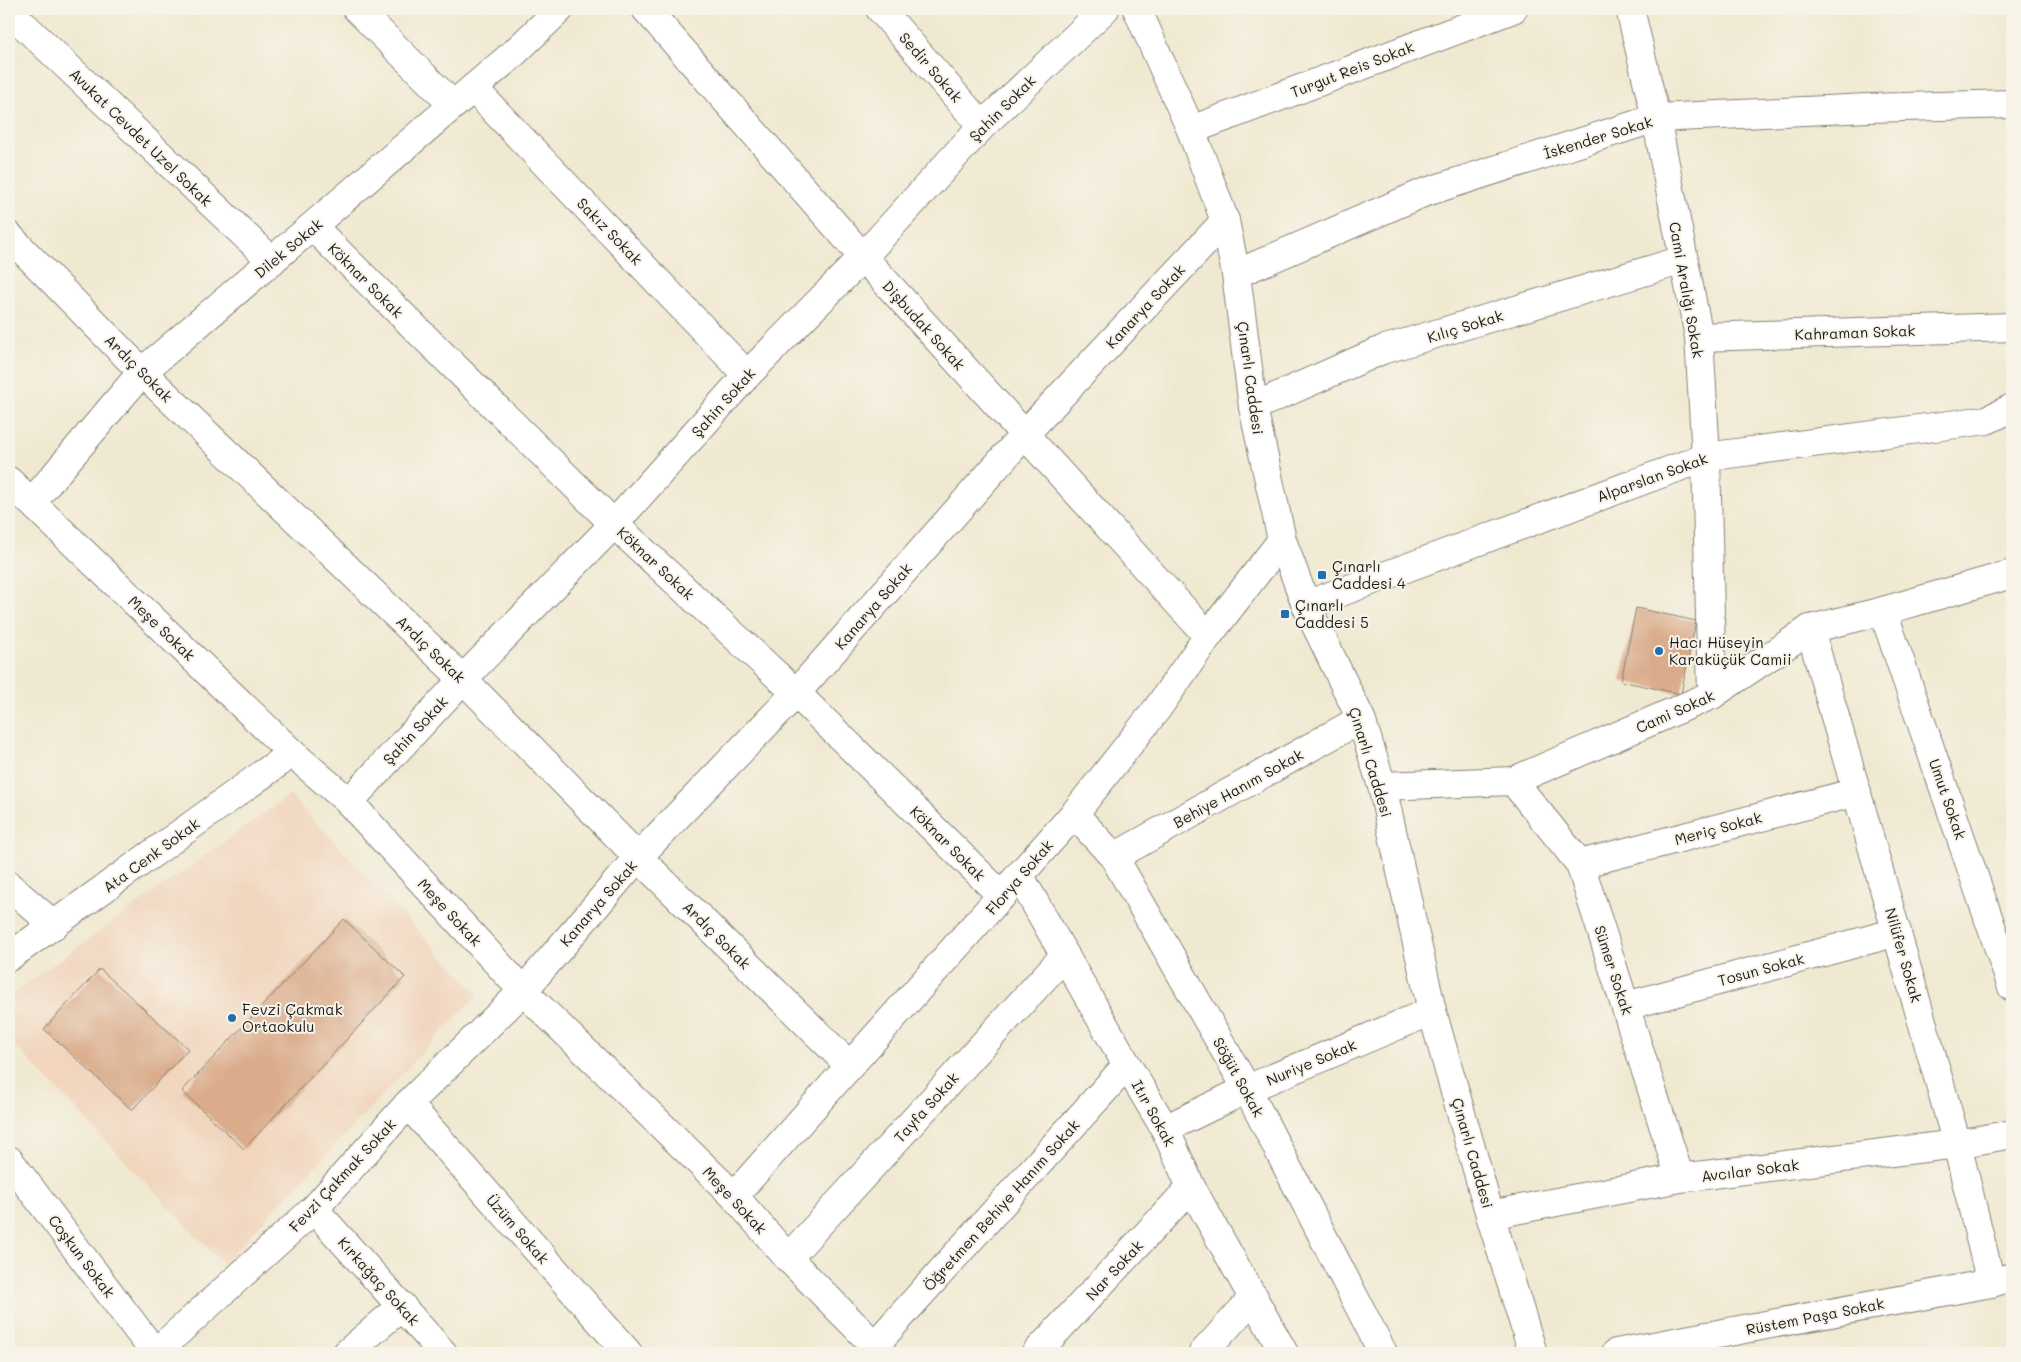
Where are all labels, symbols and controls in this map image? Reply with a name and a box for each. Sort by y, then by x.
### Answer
street label: Sedir Sokak [895,28,967,106]
street label: Turgut Reis Sokak [1287,36,1417,102]
street label: Avukat Cevdet Uzel Sokak [65,64,217,210]
street label: Şahin Sokak [964,70,1040,146]
street label: İskender Sokak [1541,111,1655,163]
street label: Sakız Sokak [573,193,647,269]
street label: Dilek Sokak [250,214,326,282]
street label: Cami Aralığı Sokak [1665,220,1709,360]
street label: Köknar Sokak [324,238,408,322]
street label: Kanarya Sokak [1101,260,1189,352]
street label: Dişbudak Sokak [878,276,970,374]
street label: Kılıç Sokak [1425,305,1506,347]
street label: Çınarlı Caddesi [1233,320,1269,436]
street label: Kahraman Sokak [1794,320,1916,344]
street label: Ardıç Sokak [101,330,177,406]
street label: Şahin Sokak [687,363,759,441]
street label: Alparslan Sokak [1594,448,1710,506]
street label: Köknar Sokak [613,522,699,604]
place label: Çınarlı Caddesi 4 [1332,556,1406,593]
street label: Kanarya Sokak [830,559,916,653]
marker: Çınarlı Caddesi 4 [1316,569,1328,581]
street label: Meşe Sokak [124,591,200,665]
place label: Çınarlı Caddesi 5 [1295,595,1369,632]
marker: Çınarlı Caddesi 5 [1279,608,1291,620]
street label: Ardıç Sokak [392,611,470,687]
place label: Hacı Hüseyin Karaküçük Camii [1669,632,1791,669]
marker: Hacı Hüseyin Karaküçük Camii [1653,645,1665,657]
street label: Cami Sokak [1633,685,1717,737]
street label: Şahin Sokak [378,692,452,768]
street label: Çınarlı Caddesi [1345,705,1397,819]
street label: Behiye Hanım Sokak [1169,744,1307,832]
street label: Umut Sokak [1925,756,1971,842]
street label: Köknar Sokak [906,801,990,885]
street label: Meriç Sokak [1672,807,1764,849]
street label: Ata Cenk Sokak [99,813,203,897]
street label: Florya Sokak [981,835,1057,919]
street label: Kanarya Sokak [555,856,641,950]
street label: Meşe Sokak [414,874,487,950]
street label: Ardıç Sokak [679,897,755,973]
street label: Nilüfer Sokak [1881,905,1927,1005]
street label: Sümer Sokak [1590,923,1638,1017]
street label: Tosun Sokak [1716,948,1806,990]
place label: Fevzi Çakmak Ortaokulu [242,999,343,1036]
marker: Fevzi Çakmak Ortaokulu [226,1012,238,1024]
street label: Söğüt Sokak [1209,1034,1269,1120]
street label: Nuriye Sokak [1263,1034,1359,1090]
street label: Tayfa Sokak [889,1068,963,1146]
street label: Itır Sokak [1128,1076,1180,1150]
street label: Çınarlı Caddesi [1448,1095,1498,1211]
street label: Fevzi Çakmak Sokak [284,1114,400,1236]
street label: Öğretmen Behiye Hanım Sokak [919,1115,1084,1295]
street label: Avcılar Sokak [1700,1154,1800,1186]
street label: Meşe Sokak [699,1162,772,1238]
street label: Üzüm Sokak [482,1190,554,1268]
street label: Coşkun Sokak [44,1211,120,1301]
street label: Kırkağaç Sokak [334,1232,424,1330]
street label: Nar Sokak [1081,1236,1147,1304]
street label: Rüstem Paşa Sokak [1744,1293,1886,1339]

